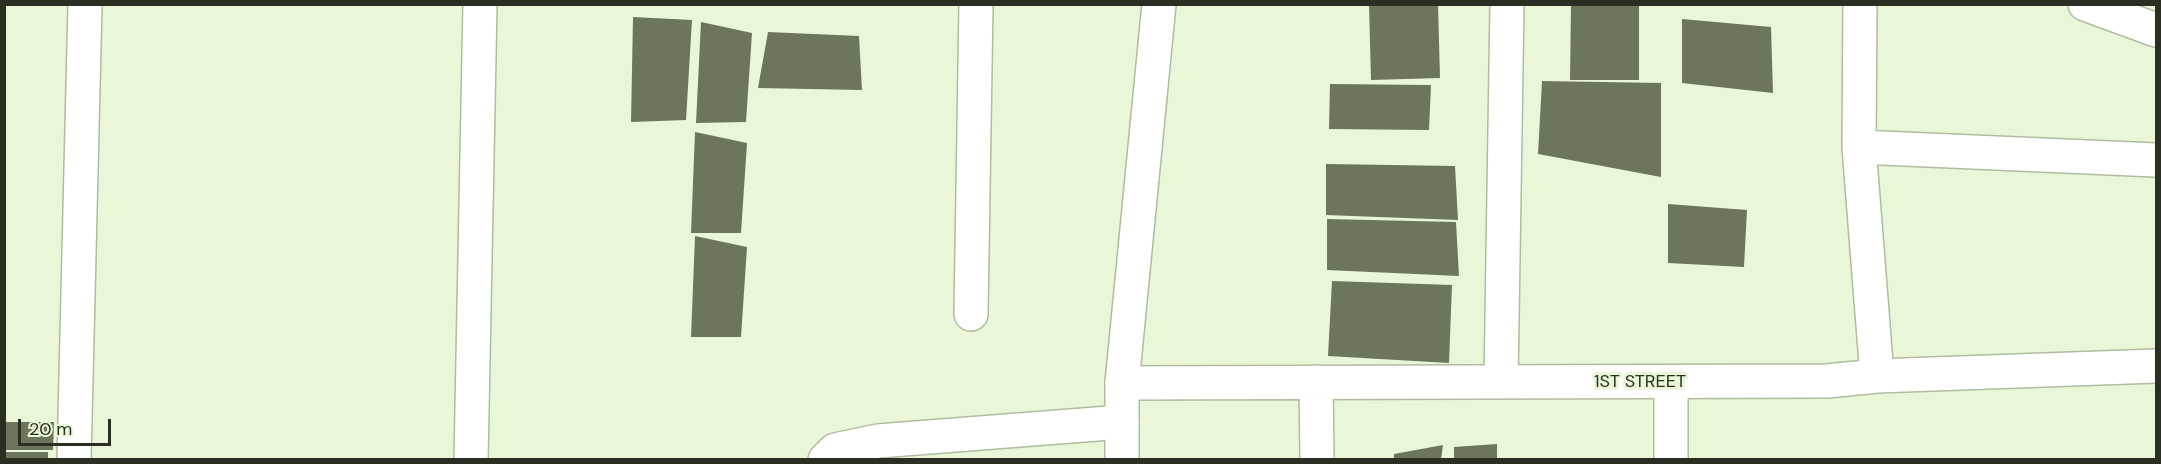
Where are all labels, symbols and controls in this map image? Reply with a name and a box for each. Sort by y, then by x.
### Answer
street label: 1ST STREET [1594,371,1686,393]
scale bar [21,407,114,445]
text: 20 m [29,417,72,441]

